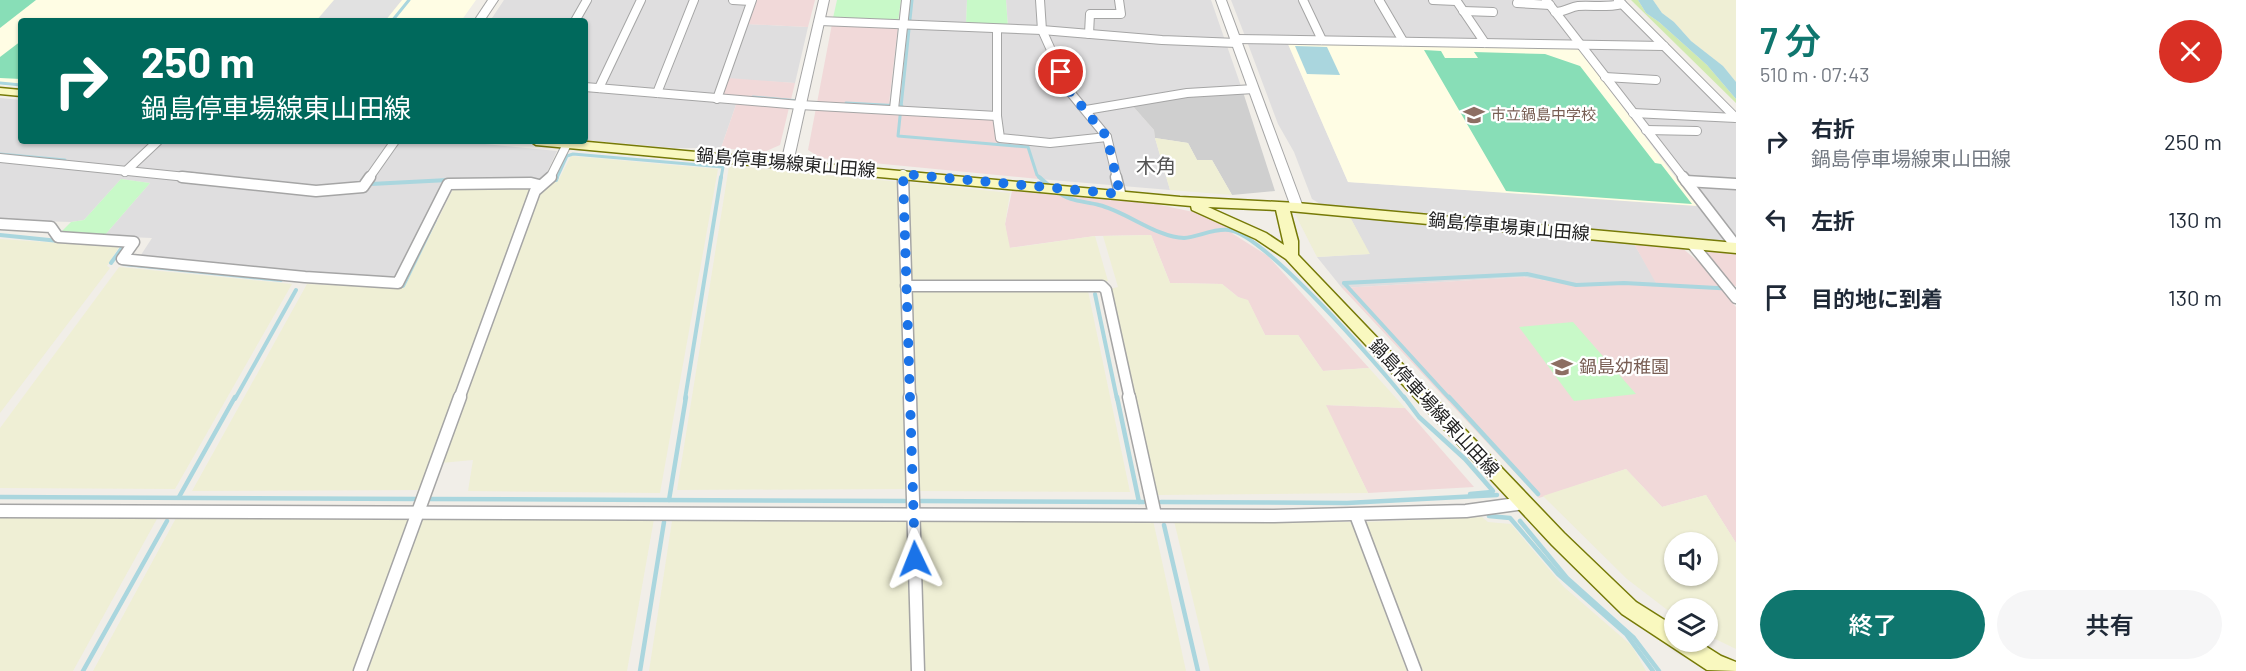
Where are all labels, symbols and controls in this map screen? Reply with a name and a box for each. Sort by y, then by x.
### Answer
text: 7 分 [1760,18,1821,61]
button: close [2159,20,2222,83]
text: 250 m [141,36,255,86]
icon: right [42,42,120,120]
pin [1035,46,1086,97]
icon: arrive [1044,55,1077,88]
text: 510 m · 07:43 [1760,62,1870,86]
text: 鍋島停車場線東山田線 [141,91,411,123]
school or university icon: 市立鍋島中学校 [1462,103,1486,127]
place label: 市立鍋島中学校 [1491,105,1596,123]
text: 右折 [1811,115,1855,141]
icon: right [1760,125,1793,158]
text: 250 m [2164,128,2222,154]
street label: 鍋島停車場線東山田線 [695,143,877,181]
text: 鍋島停車場線東山田線 [1811,146,2011,170]
district label: 木角 [1136,153,1176,177]
icon: left [1760,203,1793,236]
text: 130 m [2168,206,2222,232]
text: 左折 [1811,207,1855,233]
street label: 鍋島停車場東山田線 [1427,208,1591,244]
icon: arrive [1760,281,1793,314]
text: 130 m [2168,284,2222,310]
text: 目的地に到着 [1811,285,1943,311]
street label: 鍋島停車場線東山田線 [1365,334,1504,481]
school or university icon: 鍋島幼稚園 [1550,355,1574,379]
place label: 鍋島幼稚園 [1579,355,1669,377]
position arrow [883,527,947,591]
map controls [1664,532,1718,652]
button: sound [1664,532,1718,586]
button: 終了 [1760,590,1985,659]
button: 共有 [1997,590,2222,659]
button: layers [1664,598,1718,652]

